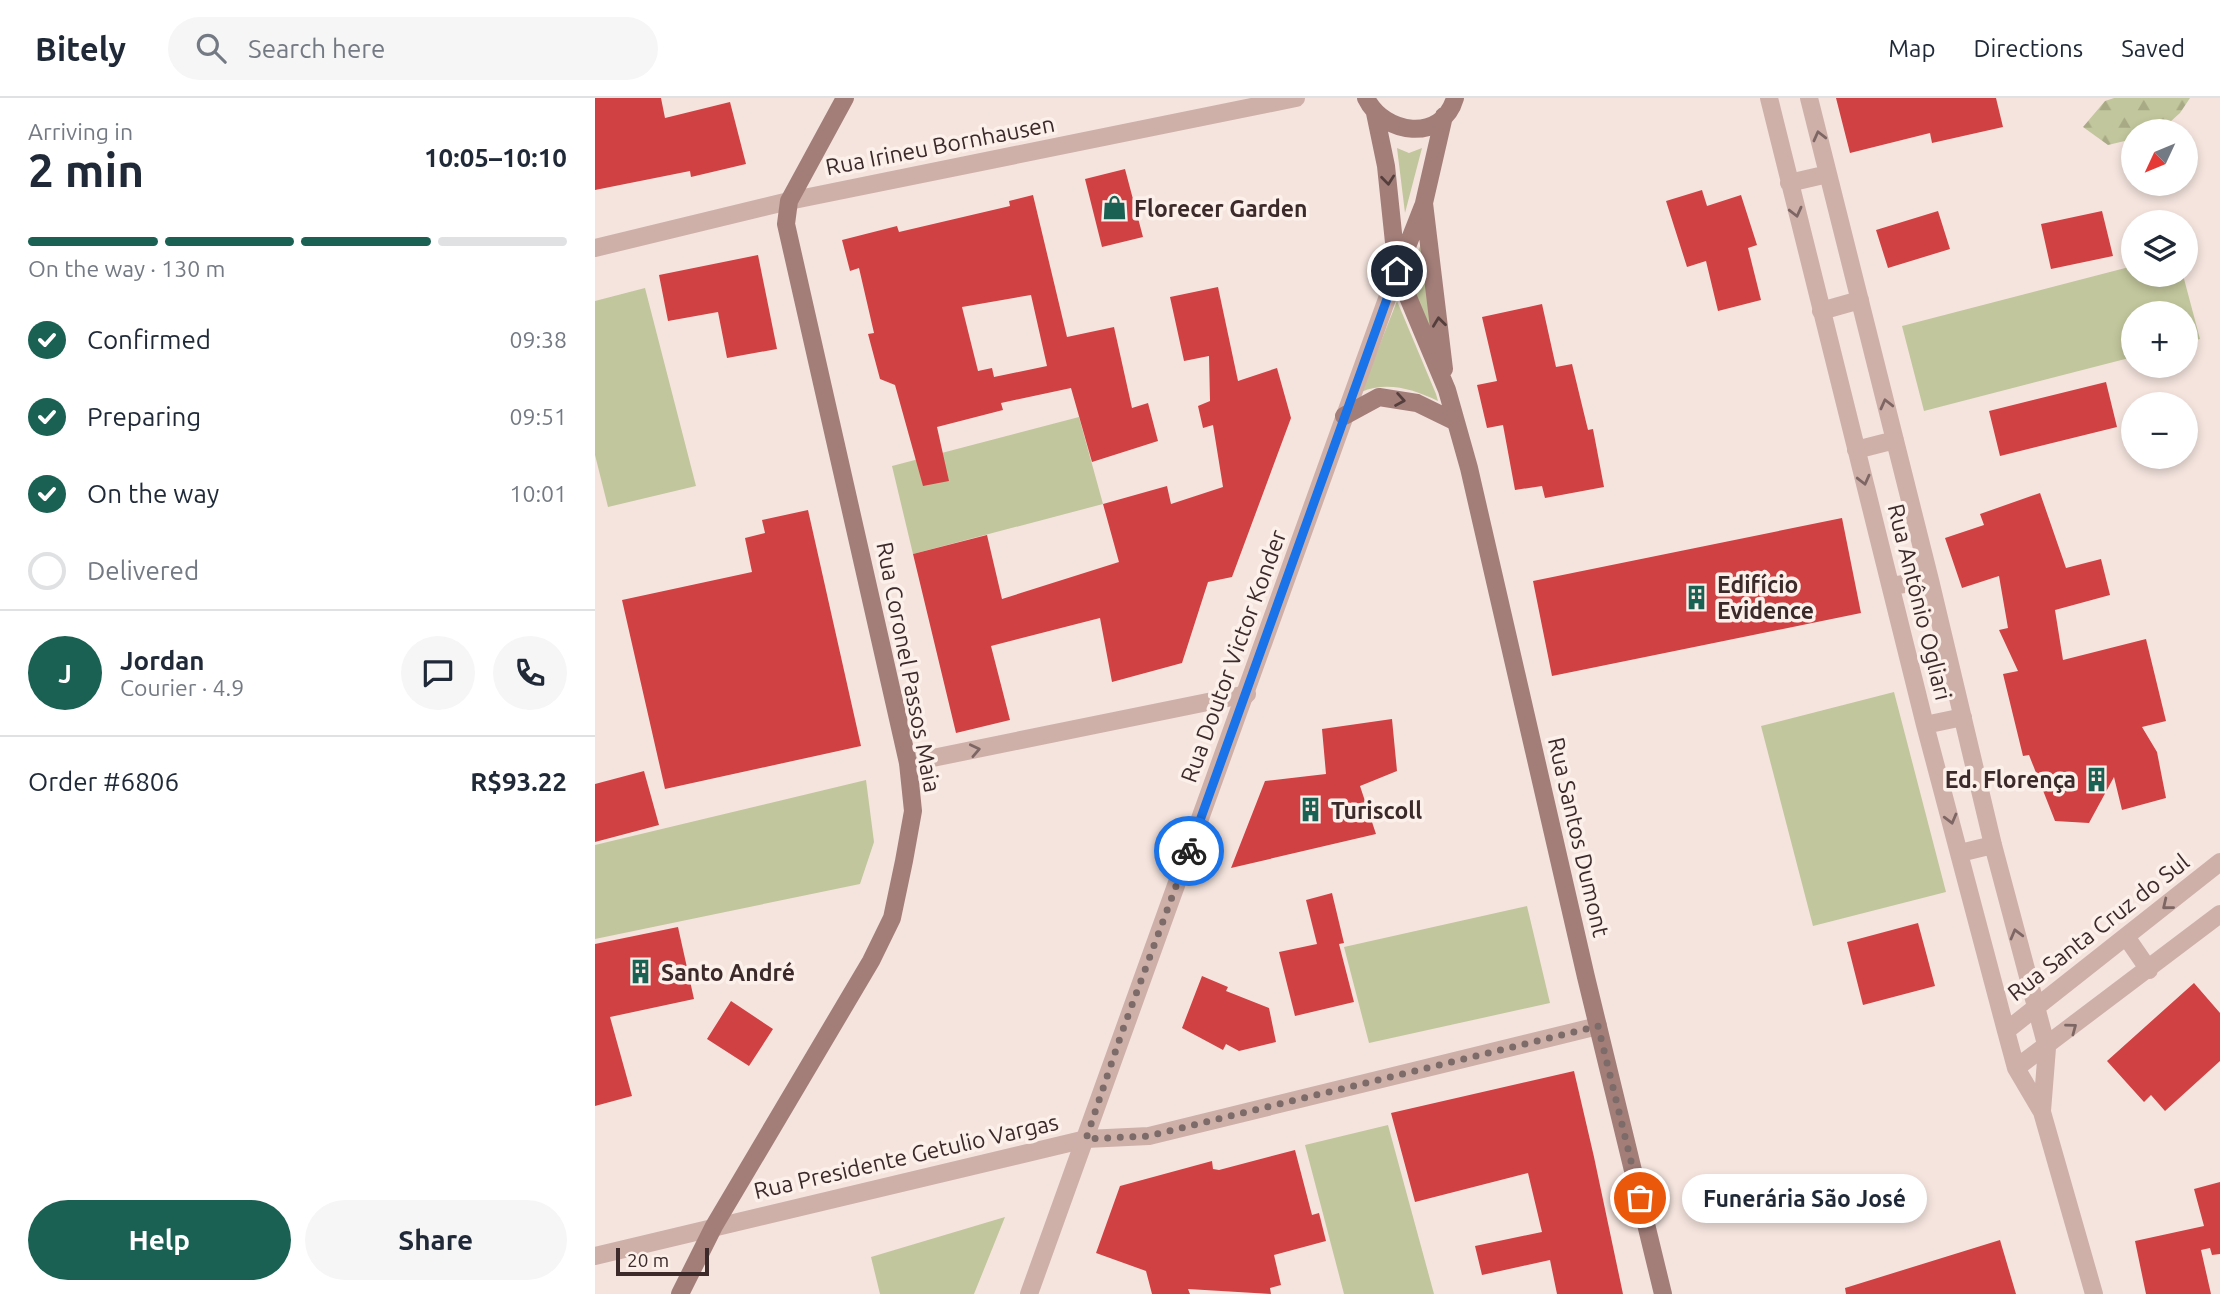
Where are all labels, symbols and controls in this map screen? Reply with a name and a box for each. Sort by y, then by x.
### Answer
search box [168,17,658,80]
icon: search [192,29,230,67]
text: Bitely [35,30,126,67]
text: Search here [248,34,385,63]
text: Map [1888,35,1935,62]
text: Directions [1973,35,2083,62]
text: Saved [2121,35,2185,62]
street label: Rua Irineu Bornhausen [823,111,1057,179]
text: Arriving in [28,119,133,144]
north arrow [2121,119,2198,196]
map controls [2121,119,2198,469]
one-way arrow [1812,130,1827,142]
text: 10:05–10:10 [424,143,567,172]
text: 2 min [28,144,144,196]
one-way arrow [1380,174,1395,186]
shop icon: Florecer Garden [1100,194,1128,222]
place label: Florecer Garden [1134,196,1307,221]
one-way arrow [1788,206,1802,218]
button: layers [2121,210,2198,287]
pin [1367,241,1427,301]
icon: home [1378,252,1416,290]
text: On the way · 130 m [28,256,225,281]
button: + [2121,301,2198,378]
one-way arrow [1431,316,1446,328]
icon: check [28,321,66,359]
text: Confirmed [87,325,211,354]
text: 09:38 [509,327,567,352]
one-way arrow [1394,392,1406,407]
button: − [2121,392,2198,469]
icon: check [28,398,66,436]
one-way arrow [1880,398,1894,410]
text: Preparing [87,402,201,431]
text: 09:51 [509,404,567,429]
one-way arrow [1856,474,1870,486]
icon: check [28,475,66,513]
text: On the way [87,479,219,508]
text: 10:01 [509,481,567,506]
street label: Rua Antônio Ogliari [1884,501,1956,703]
street label: Rua Doutor Victor Konder [1176,526,1291,786]
street label: Rua Coronel Passos Maia [872,540,946,794]
text: Delivered [87,556,199,585]
place label: Edifício Evidence [1717,572,1814,623]
building icon: Edifício Evidence [1683,583,1711,611]
button: chat [401,636,475,710]
button: phone [493,636,567,710]
text: Jordan [120,646,205,675]
text: J [58,659,72,688]
text: Courier · 4.9 [120,675,244,700]
street label: Rua Santos Dumont [1544,735,1614,939]
one-way arrow [969,743,981,758]
building icon: Ed. Florença [2082,765,2110,793]
text: Order #6806 [28,767,179,796]
text: R$93.22 [470,767,567,796]
place label: Ed. Florença [1945,767,2076,793]
building icon: Turiscoll [1297,796,1325,824]
place label: Turiscoll [1331,798,1422,823]
one-way arrow [1943,813,1957,825]
courier [1154,816,1224,886]
icon: bike [1170,832,1208,870]
street label: Rua Santa Cruz do Sul [2002,849,2194,1005]
one-way arrow [2163,897,2176,909]
one-way arrow [2010,929,2024,941]
building icon: Santo André [627,958,655,986]
place label: Santo André [661,960,795,985]
one-way arrow [2064,1024,2077,1037]
street label: Rua Presidente Getulio Vargas [751,1109,1061,1203]
pin [1610,1168,1670,1228]
callout: Funerária São José [1682,1174,1927,1222]
icon: bag [1621,1179,1659,1217]
text: Funerária São José [1703,1186,1906,1211]
button: Help [28,1200,291,1280]
button: Share [305,1200,567,1280]
scale bar [616,1245,709,1277]
text: 20 m [627,1249,669,1271]

